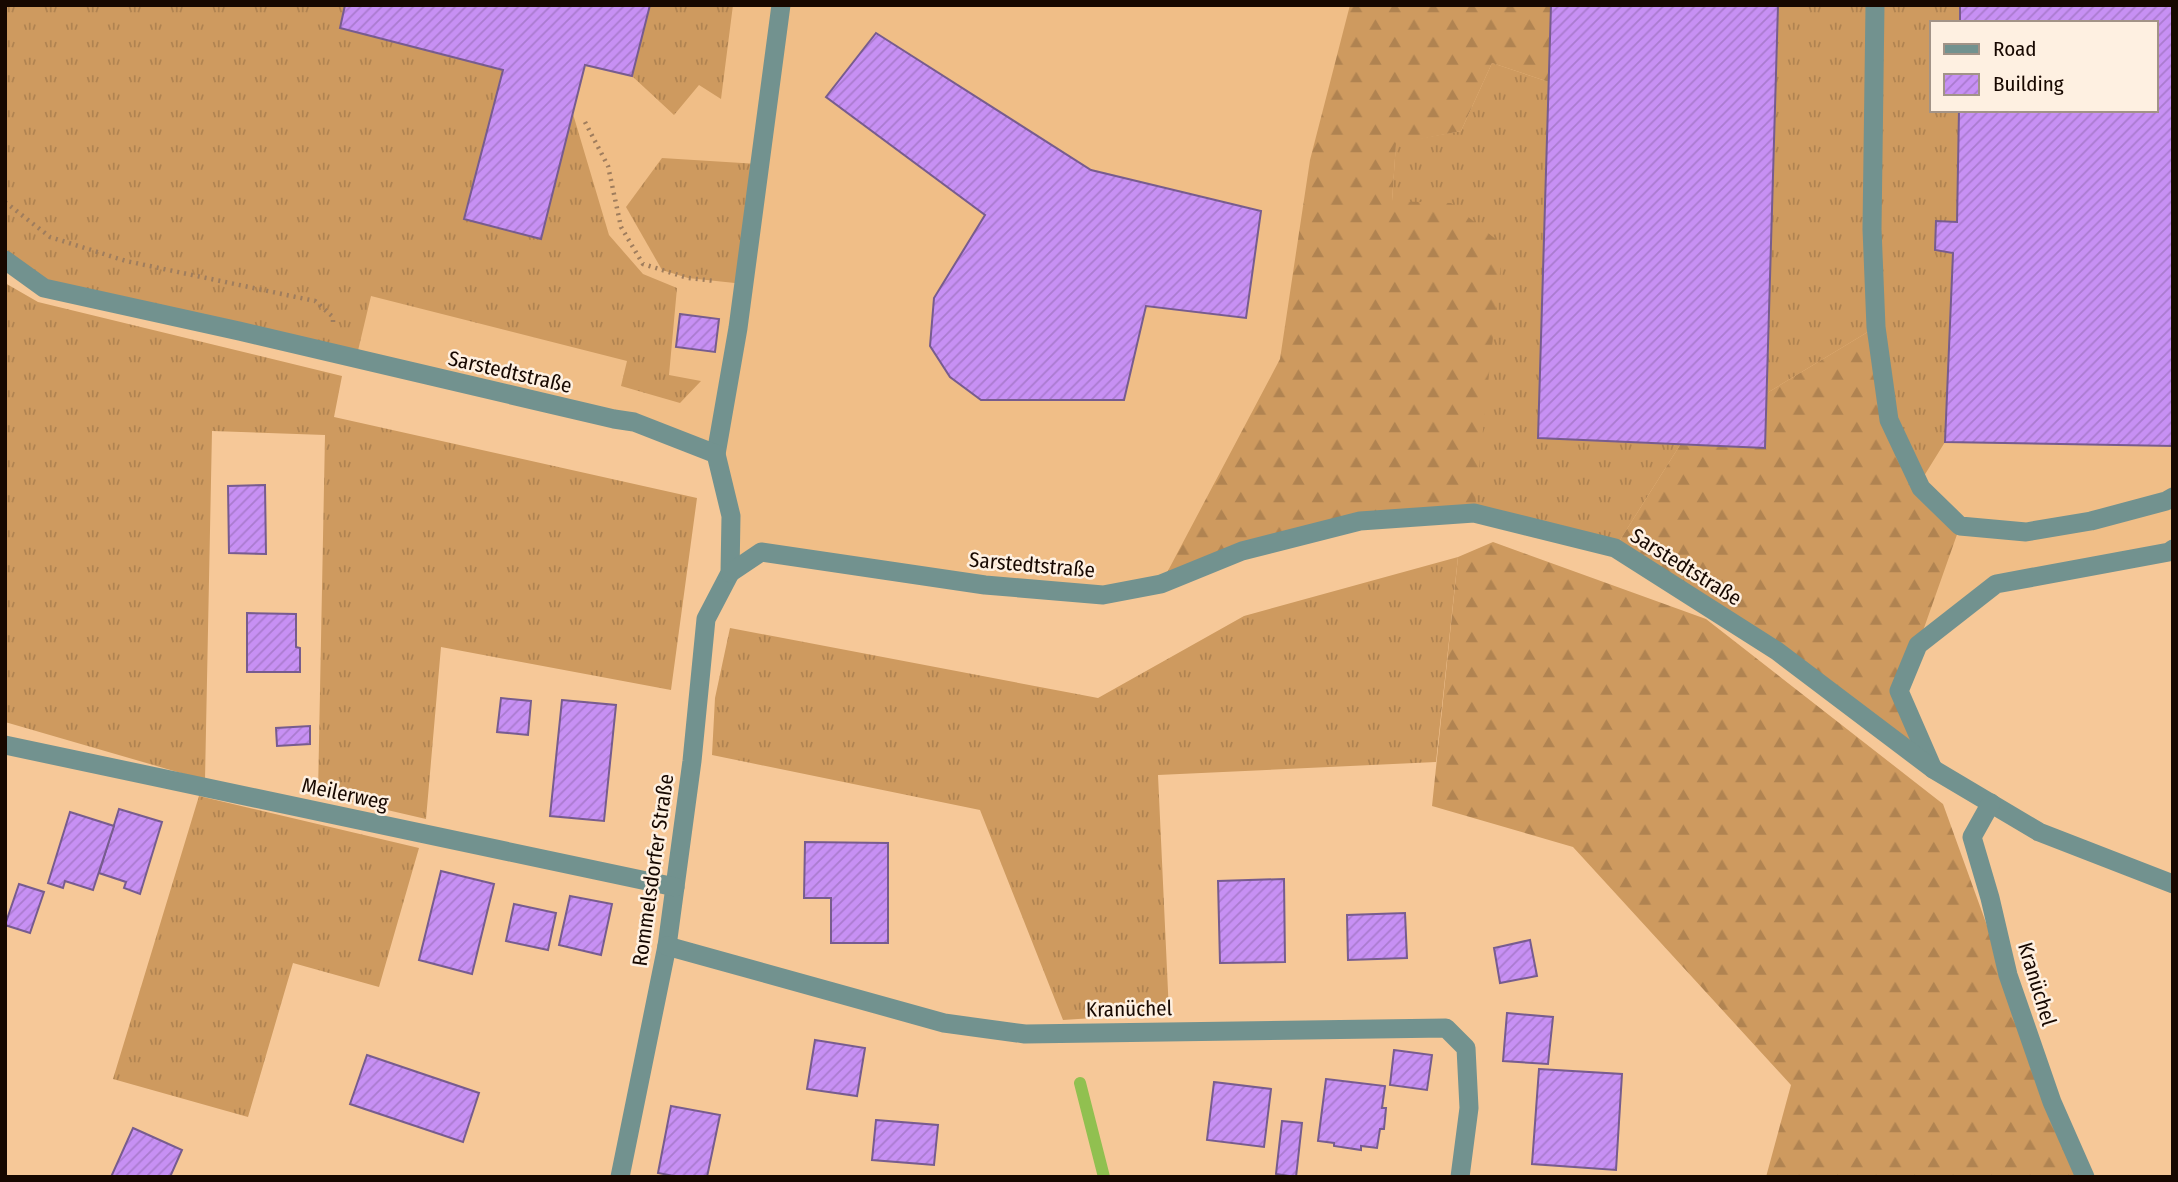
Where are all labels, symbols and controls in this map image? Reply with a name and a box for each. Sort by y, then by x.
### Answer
legend [1930,21,2157,112]
text: Road [1993,36,2037,62]
text: Building [1993,71,2064,97]
street label: Sarstedtstraße [446,345,574,399]
street label: Sarstedtstraße [1626,523,1746,611]
street label: Sarstedtstraße [968,547,1096,583]
street label: Meilerweg [299,772,391,816]
street label: Rommelsdorfer Straße [627,772,679,968]
street label: Kranüchel [2012,939,2062,1029]
street label: Kranüchel [1086,995,1173,1023]

